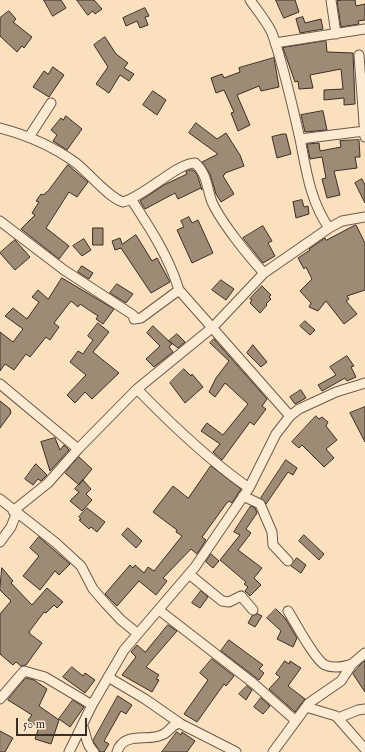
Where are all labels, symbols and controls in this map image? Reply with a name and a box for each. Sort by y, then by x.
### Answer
scale bar [18,710,89,736]
text: 50 m [23,717,45,732]

